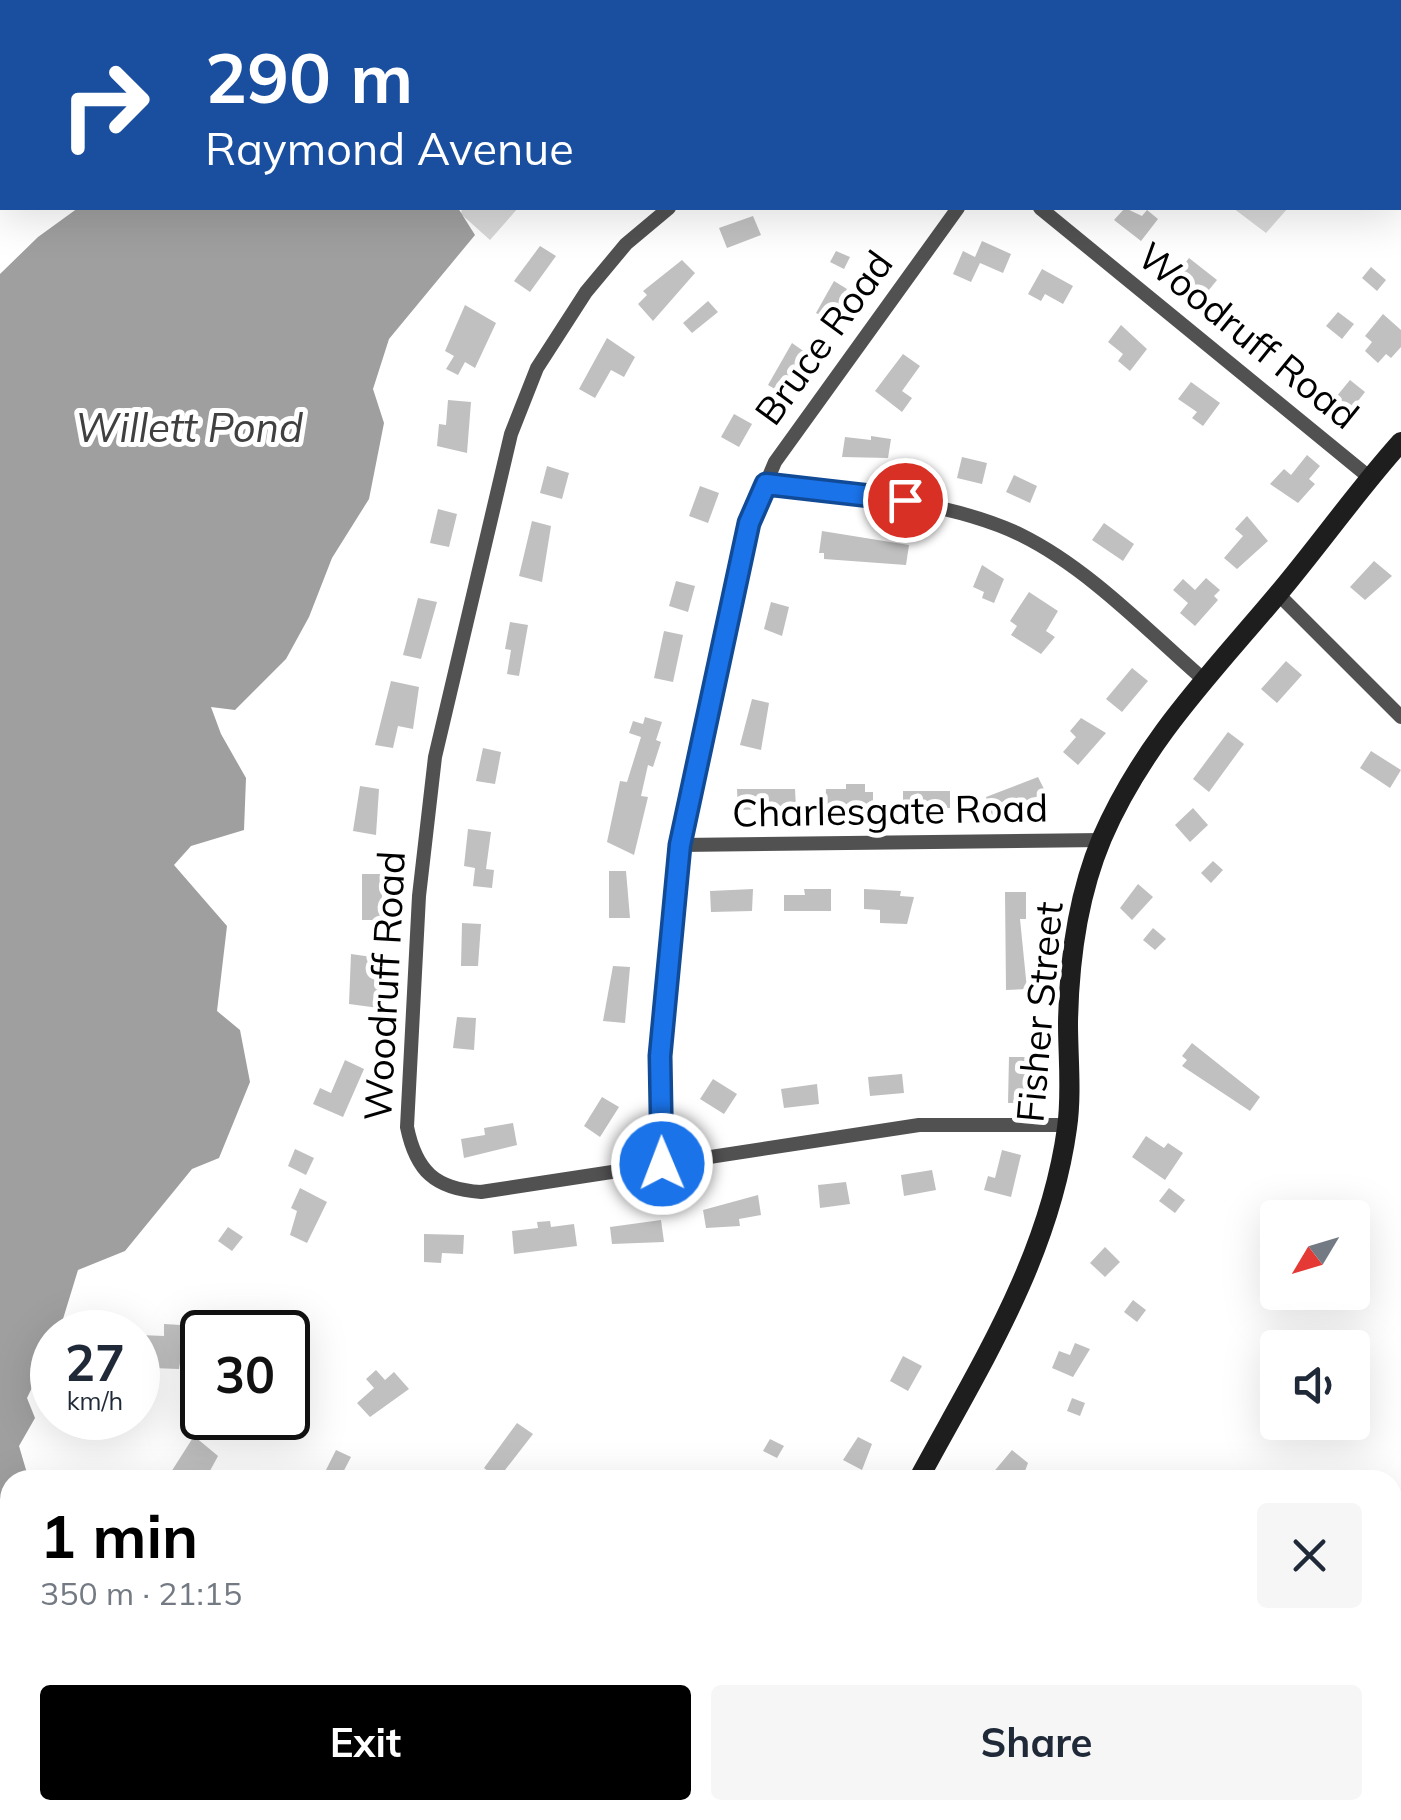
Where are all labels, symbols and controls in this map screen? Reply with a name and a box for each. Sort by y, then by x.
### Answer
text: 290 m [205,33,413,121]
icon: right [40,40,170,170]
text: Raymond Avenue [205,120,574,176]
street label: Woodruff Road [1129,232,1369,439]
street label: Bruce Road [744,241,902,434]
water label: Willett Pond [75,402,303,452]
pin [863,458,948,543]
icon: arrive [878,473,933,528]
street label: Charlesgate Road [732,783,1048,837]
street label: Woodruff Road [353,850,415,1122]
street label: Fisher Street [1005,900,1073,1124]
position arrow [610,1112,714,1216]
north arrow [1260,1200,1370,1310]
map controls [1260,1200,1370,1440]
speed limit sign: 30 [180,1310,310,1440]
button: sound [1260,1330,1370,1440]
text: 27 [65,1331,125,1394]
text: km/h [67,1385,123,1416]
text: 1 min [40,1498,198,1573]
button: close [1257,1503,1362,1608]
text: 350 m · 21:15 [40,1573,242,1613]
button: Exit [40,1685,691,1800]
button: Share [711,1685,1362,1800]

